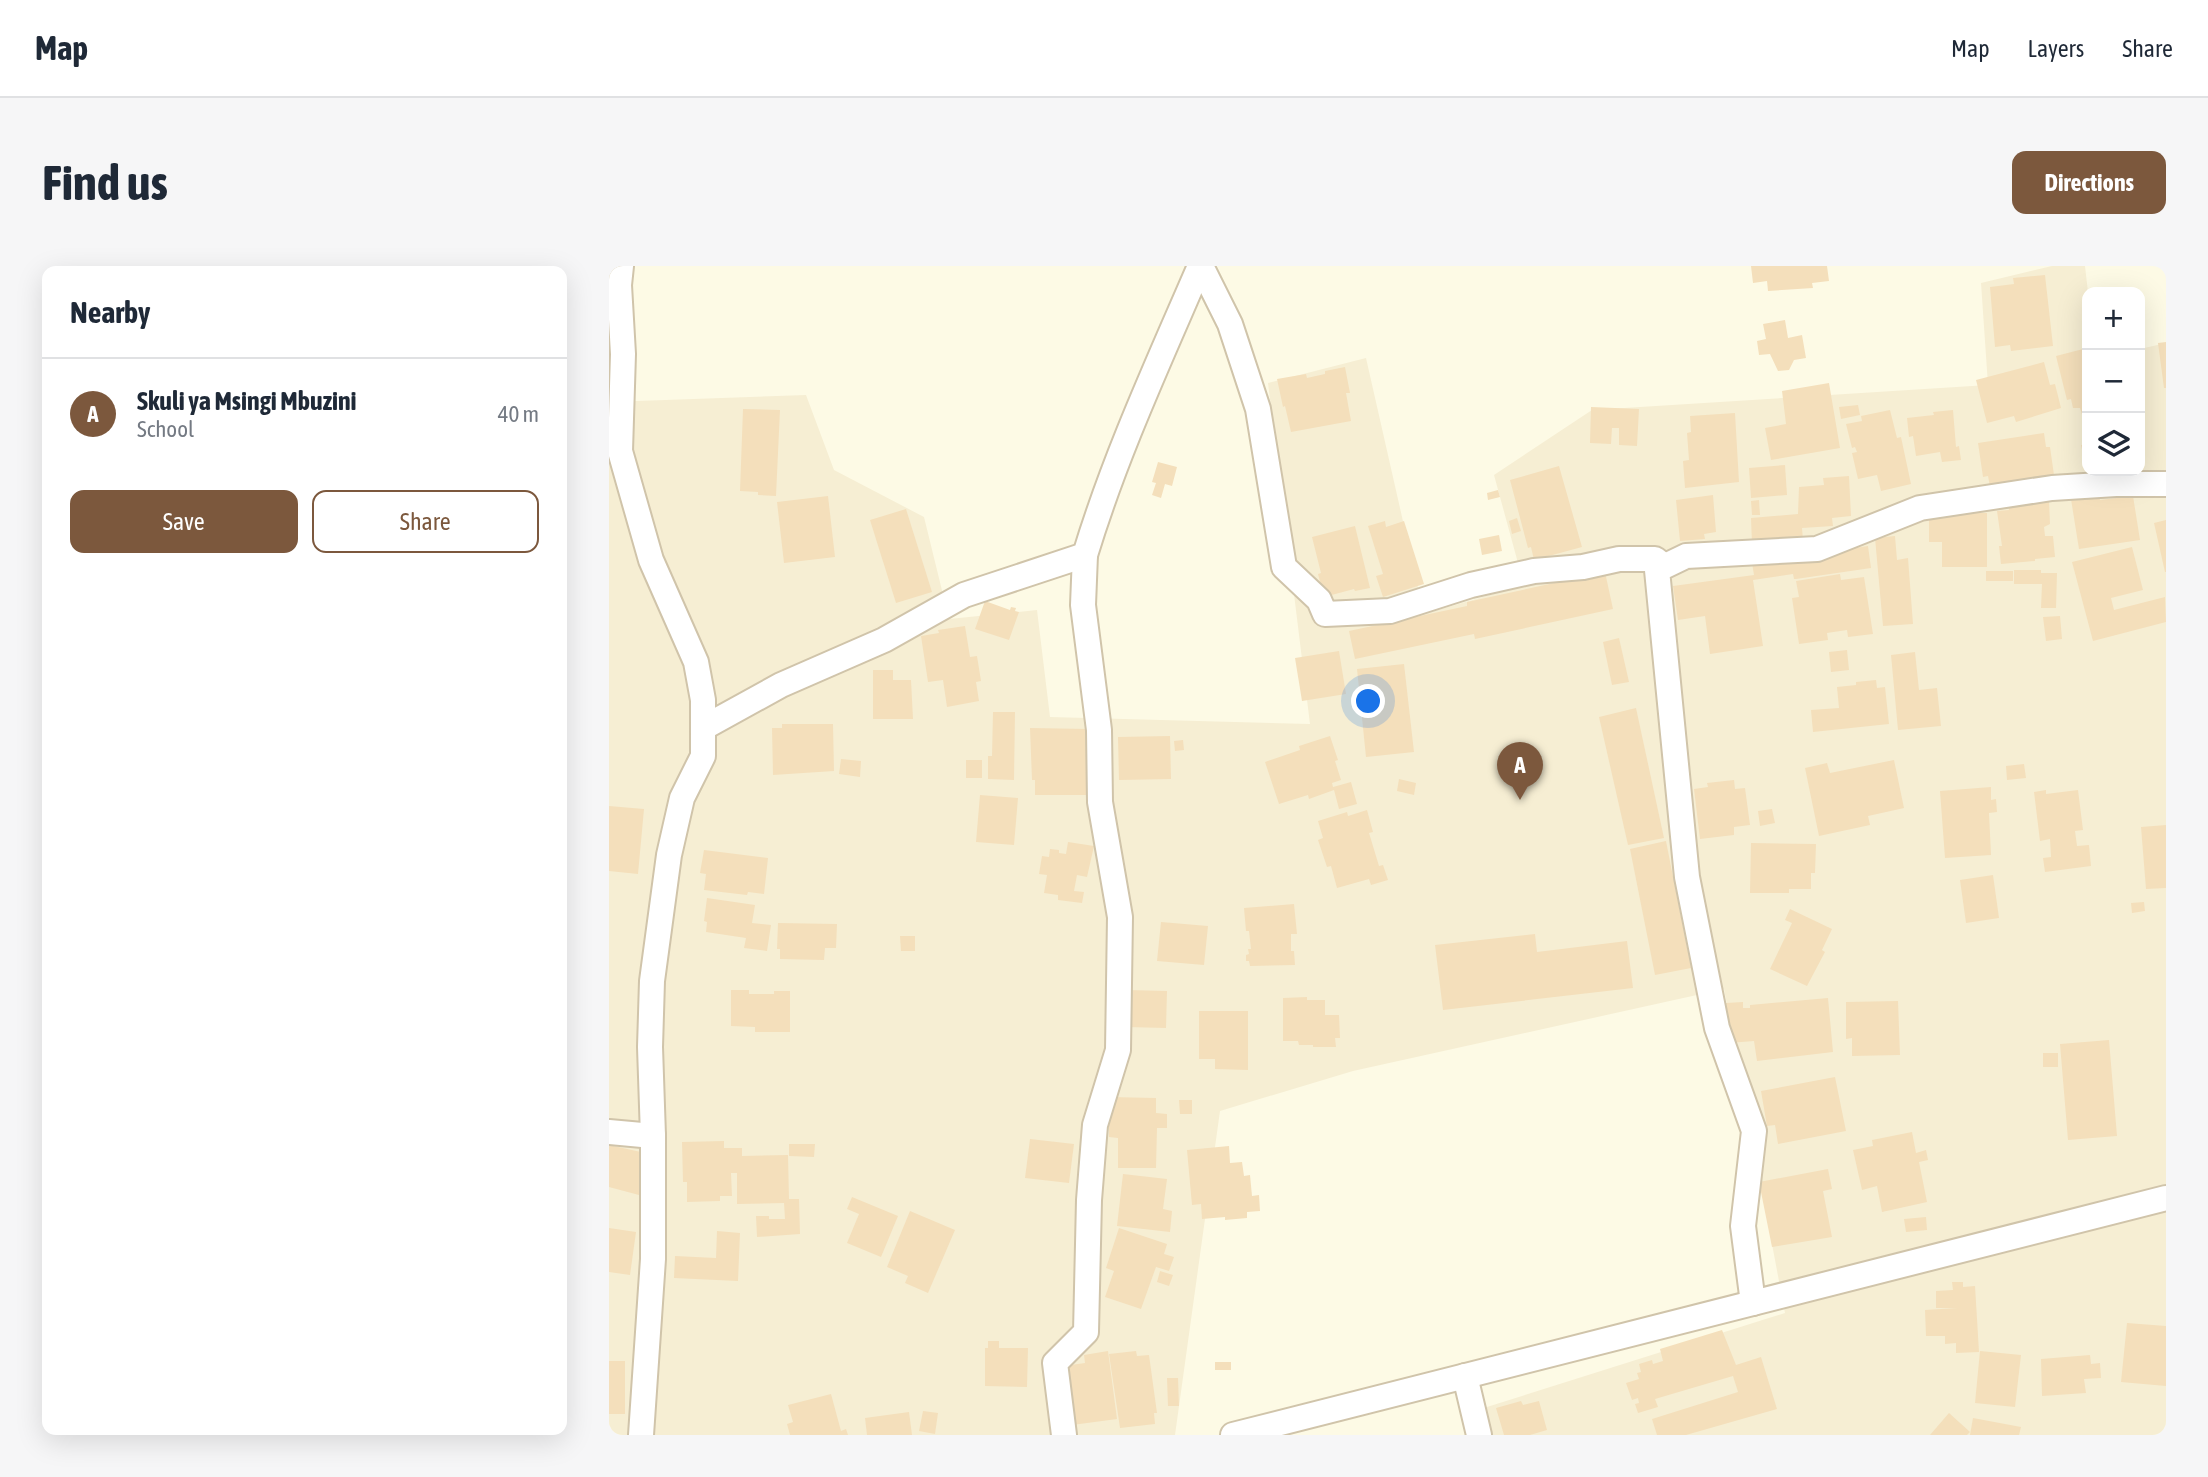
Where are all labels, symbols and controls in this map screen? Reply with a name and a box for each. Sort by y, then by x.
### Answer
text: Map [35,29,88,67]
text: Map [1951,35,1990,62]
text: Layers [2028,35,2084,62]
text: Share [2122,35,2173,62]
button: Directions [2012,151,2166,214]
text: Find us [42,154,168,210]
map controls [2082,287,2145,476]
button: + [2082,287,2145,350]
text: Nearby [70,295,150,329]
button: − [2082,350,2145,413]
text: Skuli ya Msingi Mbuzini [137,386,357,416]
text: A [87,401,99,427]
text: 40 m [498,401,539,427]
button: layers [2082,413,2145,476]
text: School [137,416,194,442]
button: Save [70,490,298,553]
button: Share [312,490,539,553]
your location [1351,684,1385,718]
pin: A [1497,742,1543,800]

